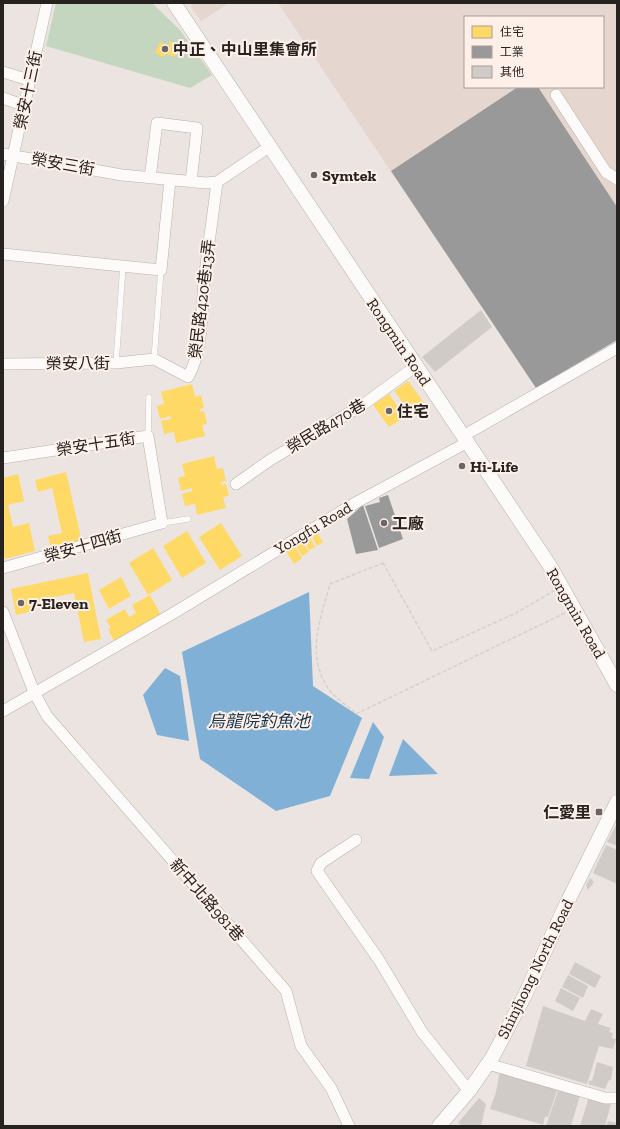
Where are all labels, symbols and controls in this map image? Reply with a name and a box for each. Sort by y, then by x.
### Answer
legend [464,16,604,88]
text: 住宅 [500,25,524,39]
place label: 中正、中山里集會所 [173,40,317,59]
marker: 中正、中山里集會所 [160,44,170,54]
text: 工業 [500,45,524,59]
street label: 榮安十三街 [10,49,46,131]
text: 其他 [500,65,524,79]
street label: 榮安三街 [30,149,96,179]
place label: Symtek [322,166,376,185]
marker: Symtek [309,170,319,180]
street label: 榮民路420巷13弄 [185,238,219,360]
street label: Rongmin Road [363,295,435,389]
street label: 榮安八街 [46,354,110,373]
street label: 榮民路470巷 [283,395,369,457]
place label: 住宅 [397,402,429,421]
marker: 住宅 [384,406,394,416]
street label: 榮安十五街 [55,428,137,460]
place label: Hi-Life [470,457,519,476]
marker: Hi-Life [457,461,467,471]
street label: Yongfu Road [270,497,355,559]
place label: 工廠 [392,514,424,533]
marker: 工廠 [379,518,389,528]
street label: 榮安十四街 [42,526,124,566]
street label: Rongmin Road [542,564,610,662]
place label: 7-Eleven [29,594,89,613]
marker: 7-Eleven [16,598,26,608]
water label: 烏龍院釣魚池 [208,711,312,731]
place label: 仁愛里 [543,803,591,822]
marker: 仁愛里 [594,807,604,817]
street label: 新中北路981巷 [166,855,248,945]
street label: Shinjhong North Road [493,896,577,1042]

